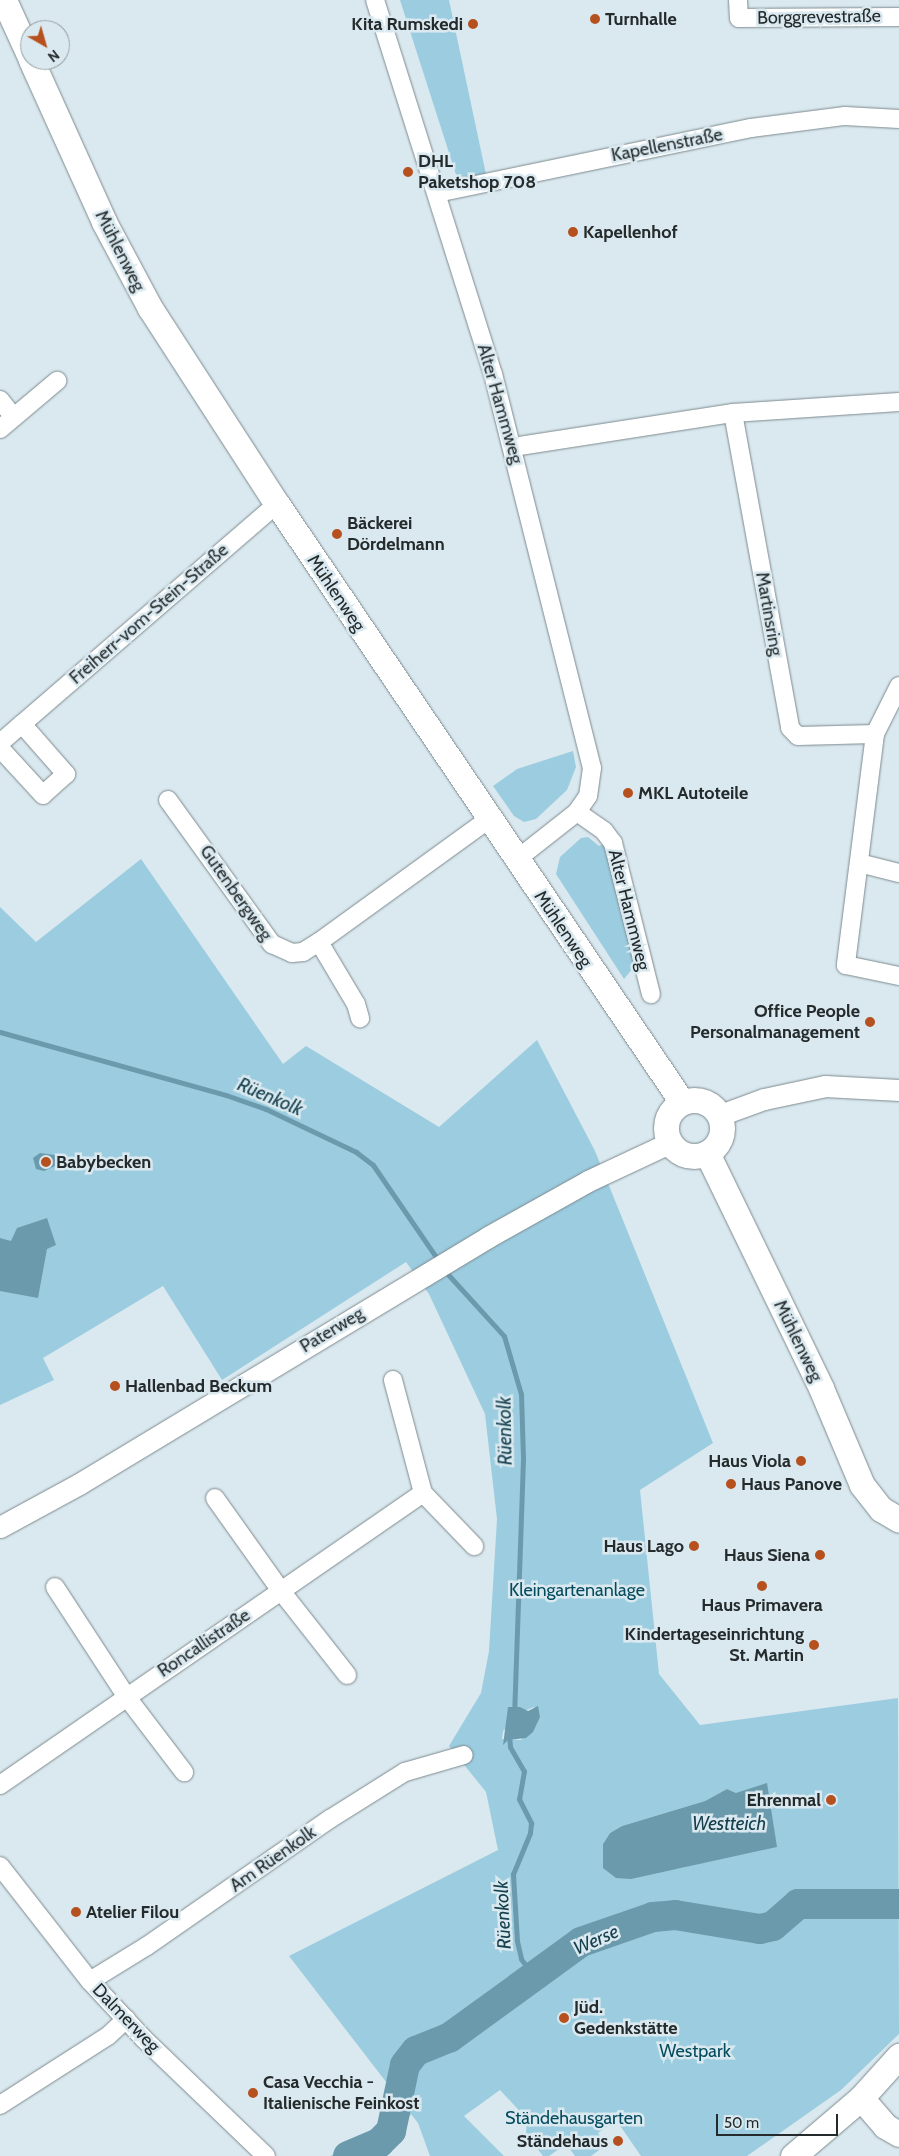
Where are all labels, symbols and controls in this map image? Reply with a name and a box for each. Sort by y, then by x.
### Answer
street label: Borggrevestraße [757,5,881,29]
place label: Turnhalle [605,8,677,30]
place label: Kita Rumskedi [351,13,463,35]
marker: Turnhalle [589,13,601,25]
marker: Kita Rumskedi [467,18,479,30]
north arrow [20,20,70,70]
text: N [44,46,63,66]
street label: Kapellenstraße [609,124,725,166]
place label: DHL Paketshop 708 [418,151,536,193]
marker: DHL Paketshop 708 [402,166,414,178]
street label: Mühlenweg [90,207,150,295]
place label: Kapellenhof [583,221,677,243]
marker: Kapellenhof [567,226,579,238]
street label: Alter Hammweg [473,342,527,466]
place label: Bäckerei Dördelmann [347,513,445,556]
marker: Bäckerei Dördelmann [331,528,343,540]
street label: Freiherr-vom-Stein-Straße [65,539,233,689]
street label: Mühlenweg [302,550,370,636]
street label: Martinsring [751,570,787,658]
place label: MKL Autoteile [638,782,748,804]
marker: MKL Autoteile [622,787,634,799]
street label: Gutenbergweg [195,841,277,945]
street label: Alter Hammweg [604,847,654,973]
street label: Mühlenweg [529,886,597,972]
place label: Office People Personalmanagement [690,1001,860,1044]
marker: Office People Personalmanagement [864,1016,876,1028]
water label: Rüenkolk [234,1073,306,1121]
place label: Babybecken [56,1151,151,1173]
marker: Babybecken [40,1156,52,1168]
street label: Mühlenweg [769,1297,827,1385]
street label: Paterweg [296,1303,368,1357]
place label: Hallenbad Beckum [125,1375,272,1397]
marker: Hallenbad Beckum [109,1380,121,1392]
water label: Rüenkolk [493,1397,517,1465]
place label: Haus Viola [708,1450,791,1472]
marker: Haus Viola [795,1455,807,1467]
place label: Haus Panove [741,1473,842,1495]
marker: Haus Panove [725,1478,737,1490]
place label: Haus Lago [603,1535,684,1557]
marker: Haus Lago [688,1540,700,1552]
place label: Haus Siena [724,1544,810,1566]
marker: Haus Siena [814,1549,826,1561]
park label: Kleingartenanlage [509,1579,645,1601]
marker: Haus Primavera [756,1580,768,1592]
place label: Haus Primavera [701,1594,823,1616]
street label: Roncallistraße [154,1604,254,1682]
place label: Kindertageseinrichtung St. Martin [625,1624,804,1666]
marker: Kindertageseinrichtung St. Martin [808,1639,820,1651]
place label: Ehrenmal [747,1789,821,1811]
marker: Ehrenmal [825,1794,837,1806]
water label: Westteich [692,1813,766,1835]
street label: Am Rüenkolk [226,1821,320,1897]
water label: Rüenkolk [490,1880,516,1950]
place label: Atelier Filou [86,1901,179,1923]
marker: Atelier Filou [70,1906,82,1918]
water label: Werse [570,1920,622,1960]
street label: Dalmerweg [88,1979,164,2057]
place label: Jüd. Gedenkstätte [574,1997,678,2040]
marker: Jüd. Gedenkstätte [558,2012,570,2024]
park label: Westpark [659,2040,731,2062]
place label: Casa Vecchia - Italienische Feinkost [263,2072,419,2114]
marker: Casa Vecchia - Italienische Feinkost [247,2087,259,2099]
scale bar [719,2104,842,2136]
park label: Ständehausgarten [505,2107,643,2129]
text: 50 m [724,2114,759,2132]
place label: Ständehaus [517,2130,608,2152]
marker: Ständehaus [612,2135,624,2147]

